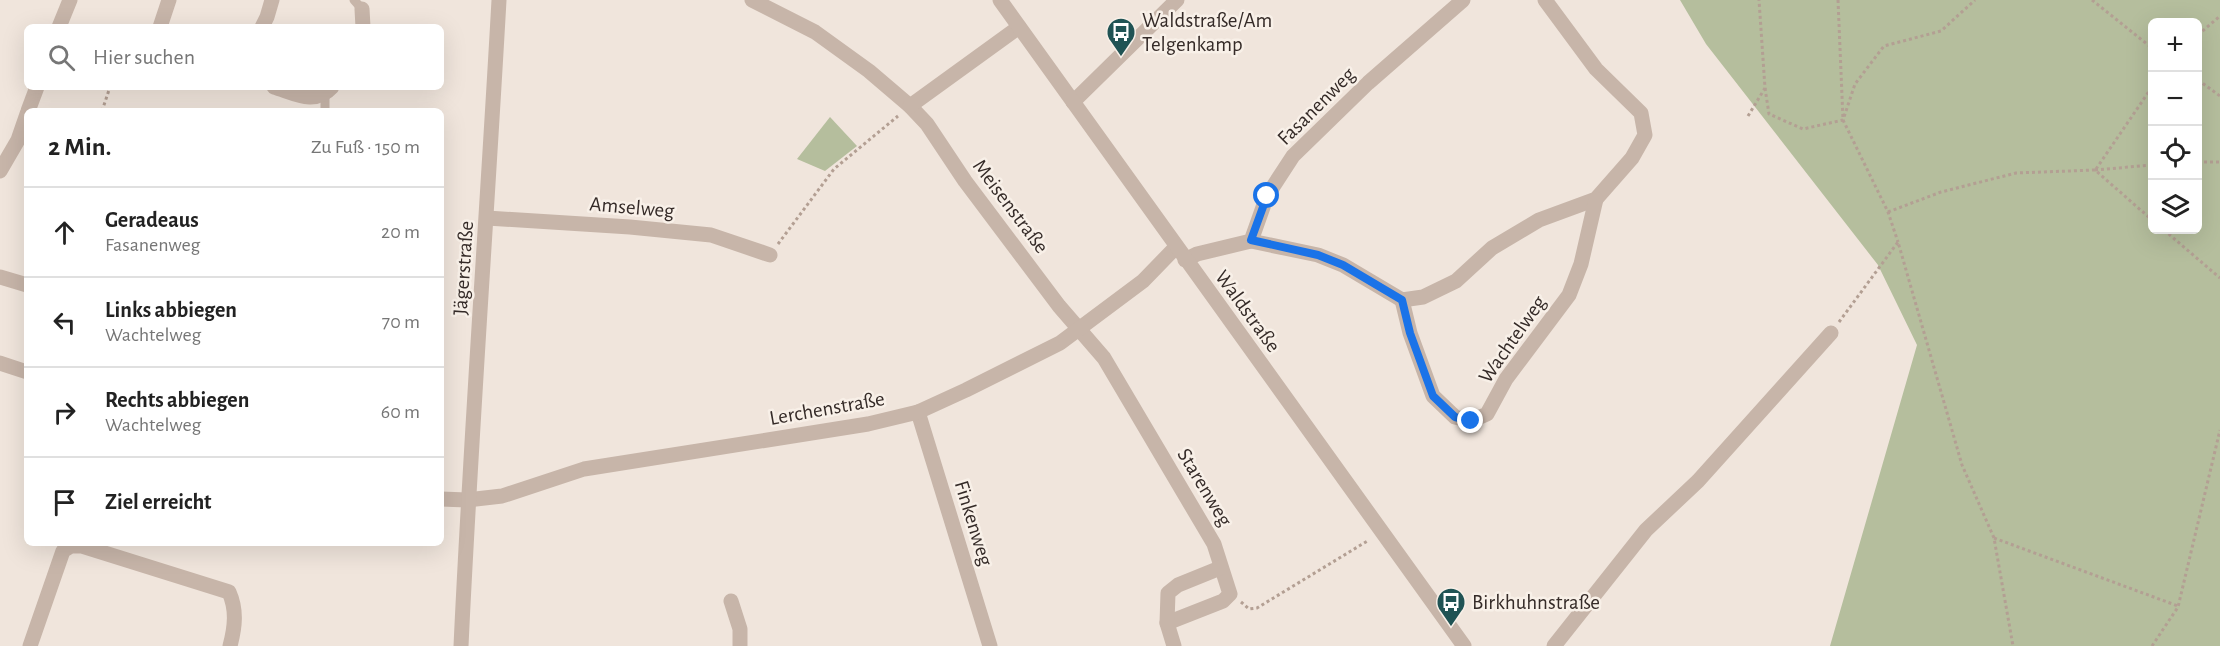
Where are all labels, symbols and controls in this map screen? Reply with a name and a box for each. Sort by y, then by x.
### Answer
place label: Waldstraße/Am Telgenkamp [1142,10,1272,55]
bus stop icon: Waldstraße/Am Telgenkamp [1105,16,1137,58]
map controls [2148,18,2202,234]
button: + [2148,18,2202,72]
search box [24,24,444,90]
icon: search [45,41,78,74]
text: Hier suchen [93,46,195,68]
street label: Fasanenweg [1274,63,1360,149]
button: − [2148,72,2202,126]
button: locate [2148,126,2202,180]
text: 2 Min. [48,134,111,160]
text: Zu Fuß · 150 m [311,137,420,157]
street label: Meisenstraße [969,156,1052,257]
button: layers [2148,180,2202,234]
route start [1253,182,1279,208]
street label: Amselweg [589,193,676,222]
text: Geradeaus [105,209,199,231]
icon: ahead [48,216,81,249]
street label: Jägerstraße [450,220,477,316]
text: 20 m [381,222,420,242]
text: Fasanenweg [105,235,200,255]
street label: Waldstraße [1211,267,1284,356]
street label: Wachtelweg [1475,291,1550,387]
text: Links abbiegen [105,299,237,321]
icon: left [48,306,81,339]
text: 70 m [382,312,420,332]
text: Wachtelweg [105,325,201,345]
street label: Lerchenstraße [768,388,886,429]
text: Rechts abbiegen [105,389,249,411]
icon: right [48,396,81,429]
text: 60 m [381,402,420,422]
route end [1457,407,1483,433]
text: Wachtelweg [105,415,201,435]
street label: Starenweg [1173,445,1236,530]
street label: Finkenweg [951,478,997,569]
icon: arrive [48,486,81,519]
text: Ziel erreicht [105,491,212,513]
bus stop icon: Birkhuhnstraße [1435,586,1467,628]
place label: Birkhuhnstraße [1472,592,1600,613]

